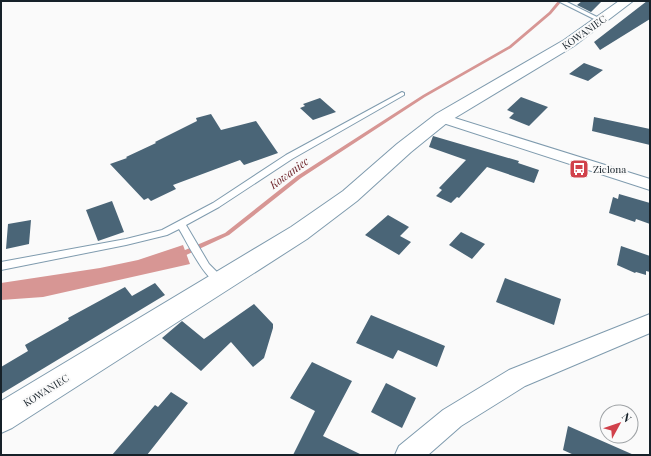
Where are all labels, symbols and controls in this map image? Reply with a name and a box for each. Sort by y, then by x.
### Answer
street label: KOWANIEC [559,11,609,52]
water label: Kowaniec [265,153,312,192]
bus stop icon: Zielona [568,158,590,180]
place label: Zielona [593,162,626,176]
street label: KOWANIEC [21,370,72,410]
north arrow [599,404,639,444]
text: N [619,409,635,425]

